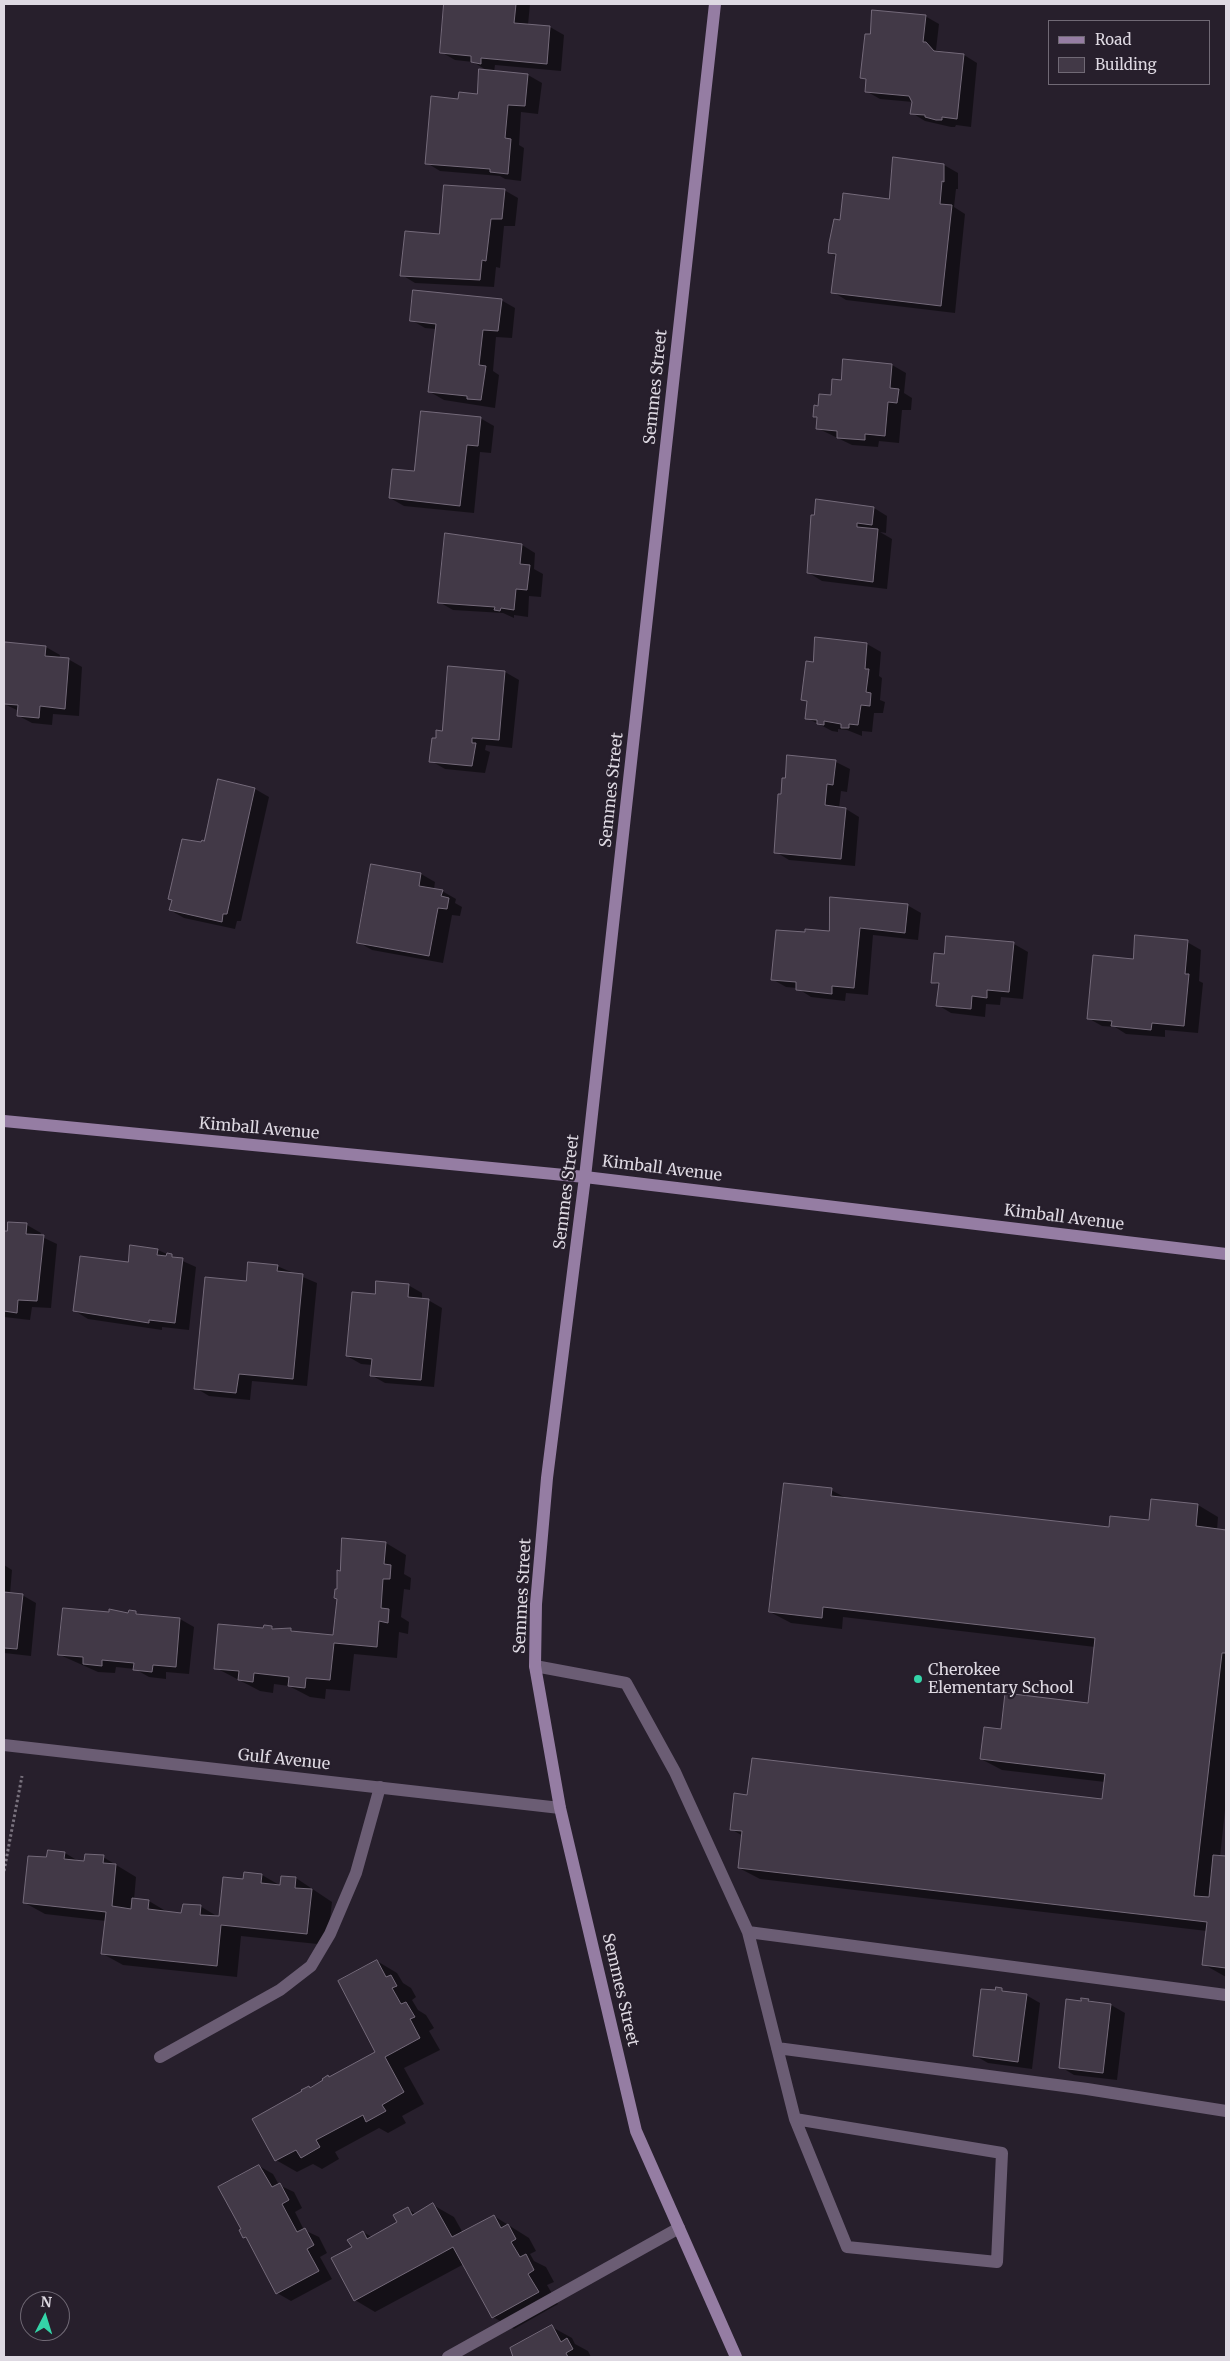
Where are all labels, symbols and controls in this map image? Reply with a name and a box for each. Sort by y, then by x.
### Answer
legend [1048,20,1210,85]
text: Road [1095,30,1131,49]
text: Building [1095,55,1157,74]
street label: Semmes Street [640,328,672,446]
street label: Semmes Street [596,731,628,849]
street label: Kimball Avenue [198,1114,320,1144]
street label: Semmes Street [550,1133,584,1251]
street label: Kimball Avenue [601,1152,723,1186]
street label: Kimball Avenue [1003,1201,1125,1235]
street label: Semmes Street [510,1538,536,1654]
place label: Cherokee Elementary School [928,1660,1074,1698]
marker: Cherokee Elementary School [912,1673,924,1685]
street label: Gulf Avenue [237,1746,331,1774]
street label: Semmes Street [598,1931,642,2049]
north arrow [20,2291,70,2341]
text: N [40,2293,53,2312]

